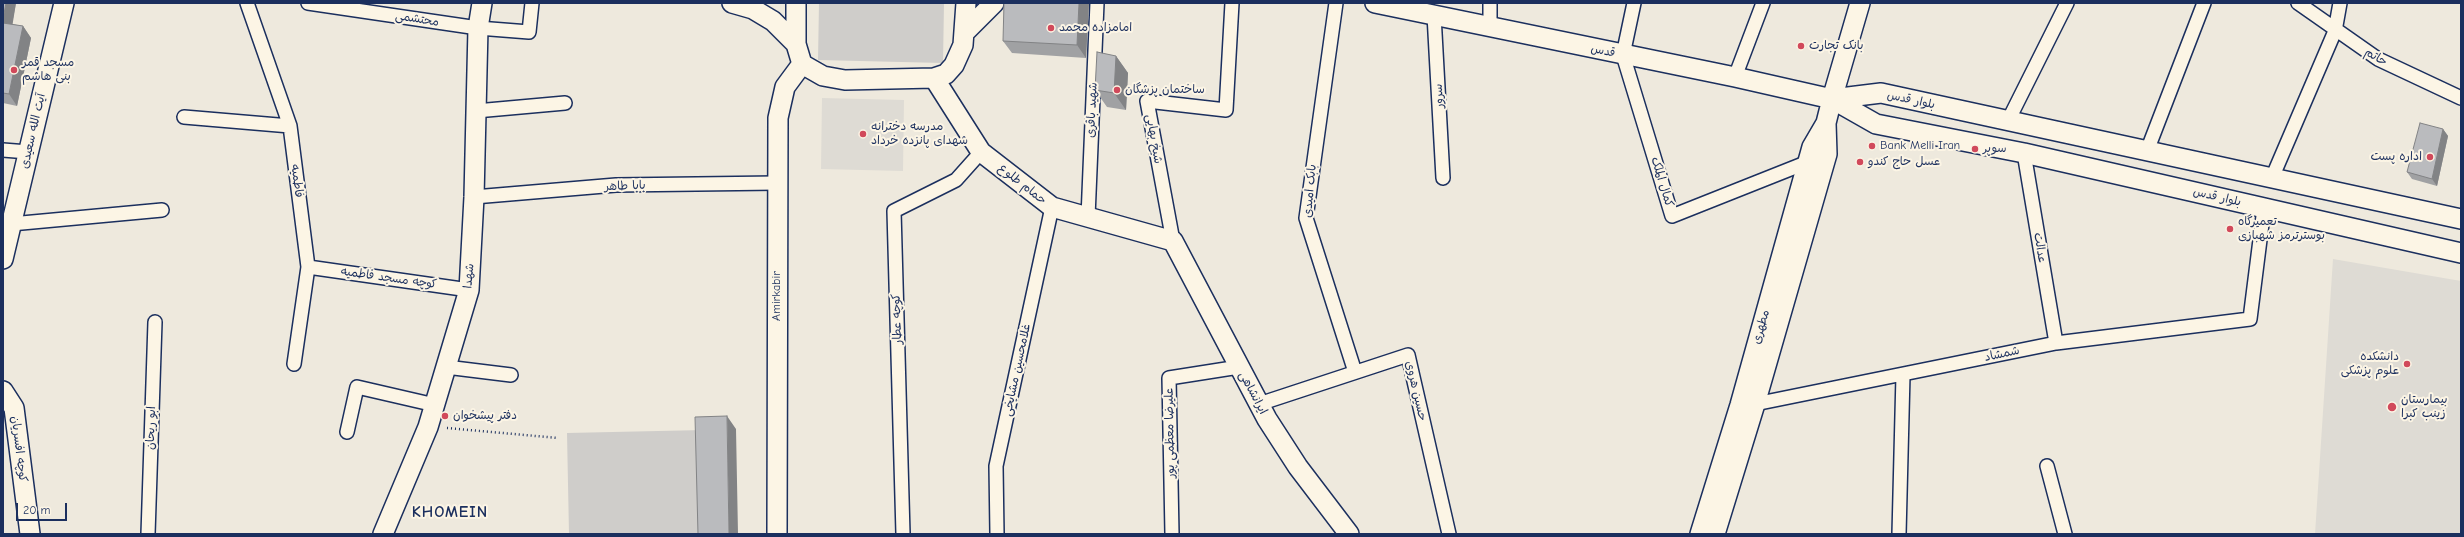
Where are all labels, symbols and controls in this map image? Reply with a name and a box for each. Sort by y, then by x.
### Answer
street label: محتشمی [394,8,440,30]
place label: امامزاده محمد [1059,21,1132,35]
marker: امامزاده محمد [1046,23,1056,33]
place label: بانک تجارت [1809,39,1864,53]
street label: قدس [1589,41,1617,61]
marker: بانک تجارت [1796,41,1806,51]
street label: حاتم [2362,45,2390,69]
place label: مسجد قمر بنی هاشم [22,56,74,84]
marker: مسجد قمر بنی هاشم [9,65,19,75]
street label: شهید باقری [1083,82,1101,138]
place label: ساختمان پزشگان [1125,83,1205,97]
street label: سرور [1431,83,1447,109]
marker: ساختمان پزشگان [1112,85,1122,95]
street label: بلوار قدس [1886,88,1936,112]
street label: آیت الله سعیدی [17,92,49,170]
street label: شیخ بهایی [1143,113,1165,165]
place label: مدرسه دخترانه شهدای پانزده خرداد [871,120,968,148]
marker: مدرسه دخترانه شهدای پانزده خرداد [858,129,868,139]
place label: Bank Melli Iran [1880,139,1960,153]
marker: Bank Melli Iran [1867,141,1877,151]
place label: سوپر [1983,142,2006,156]
marker: سوپر [1970,144,1980,154]
place label: اداره پست [2370,150,2422,164]
marker: اداره پست [2425,152,2435,162]
street label: کمال الملک [1648,155,1676,209]
place label: عسل حاج کندو [1868,155,1940,169]
marker: عسل حاج کندو [1855,157,1865,167]
street label: حمام طلوع [995,161,1049,207]
street label: فاطمیه [288,164,306,198]
street label: بابک امیدی [1300,164,1320,218]
street label: بابا طاهر [604,178,646,194]
street label: بلوار قدس [2192,184,2242,210]
place label: تعمیرگاه بوسترترمز شهبازی [2238,215,2325,243]
marker: تعمیرگاه بوسترترمز شهبازی [2225,224,2235,234]
street label: عدالت [2030,232,2050,264]
street label: شهدا [461,263,477,289]
street label: کوچه مسجد فاطمیه [340,264,438,292]
street label: Amirkabir [770,271,784,321]
street label: کوچه عطار [889,293,905,345]
street label: مطهری [1749,308,1773,346]
street label: غلامحسین مشایخی [1000,322,1034,418]
street label: شمشاد [1983,343,2021,365]
place label: دانشکده علوم پزشکی [2341,350,2399,378]
marker: دانشکده علوم پزشکی [2402,359,2412,369]
street label: حسین هروی [1402,360,1430,422]
street label: ایرانشاهی [1236,369,1270,417]
street label: علیرضا معظمی پور [1162,388,1178,478]
place label: بیمارستان زینب کبرا [2401,393,2447,421]
marker: بیمارستان زینب کبرا [2386,401,2398,413]
street label: ابو ریحان [143,406,159,450]
place label: دفتر پیشخوان [453,409,517,423]
marker: دفتر پیشخوان [440,411,450,421]
street label: کوچه افسریان [8,415,30,483]
scale bar [18,495,69,521]
district label: KHOMEIN [412,502,488,522]
text: 20 m [23,503,51,517]

